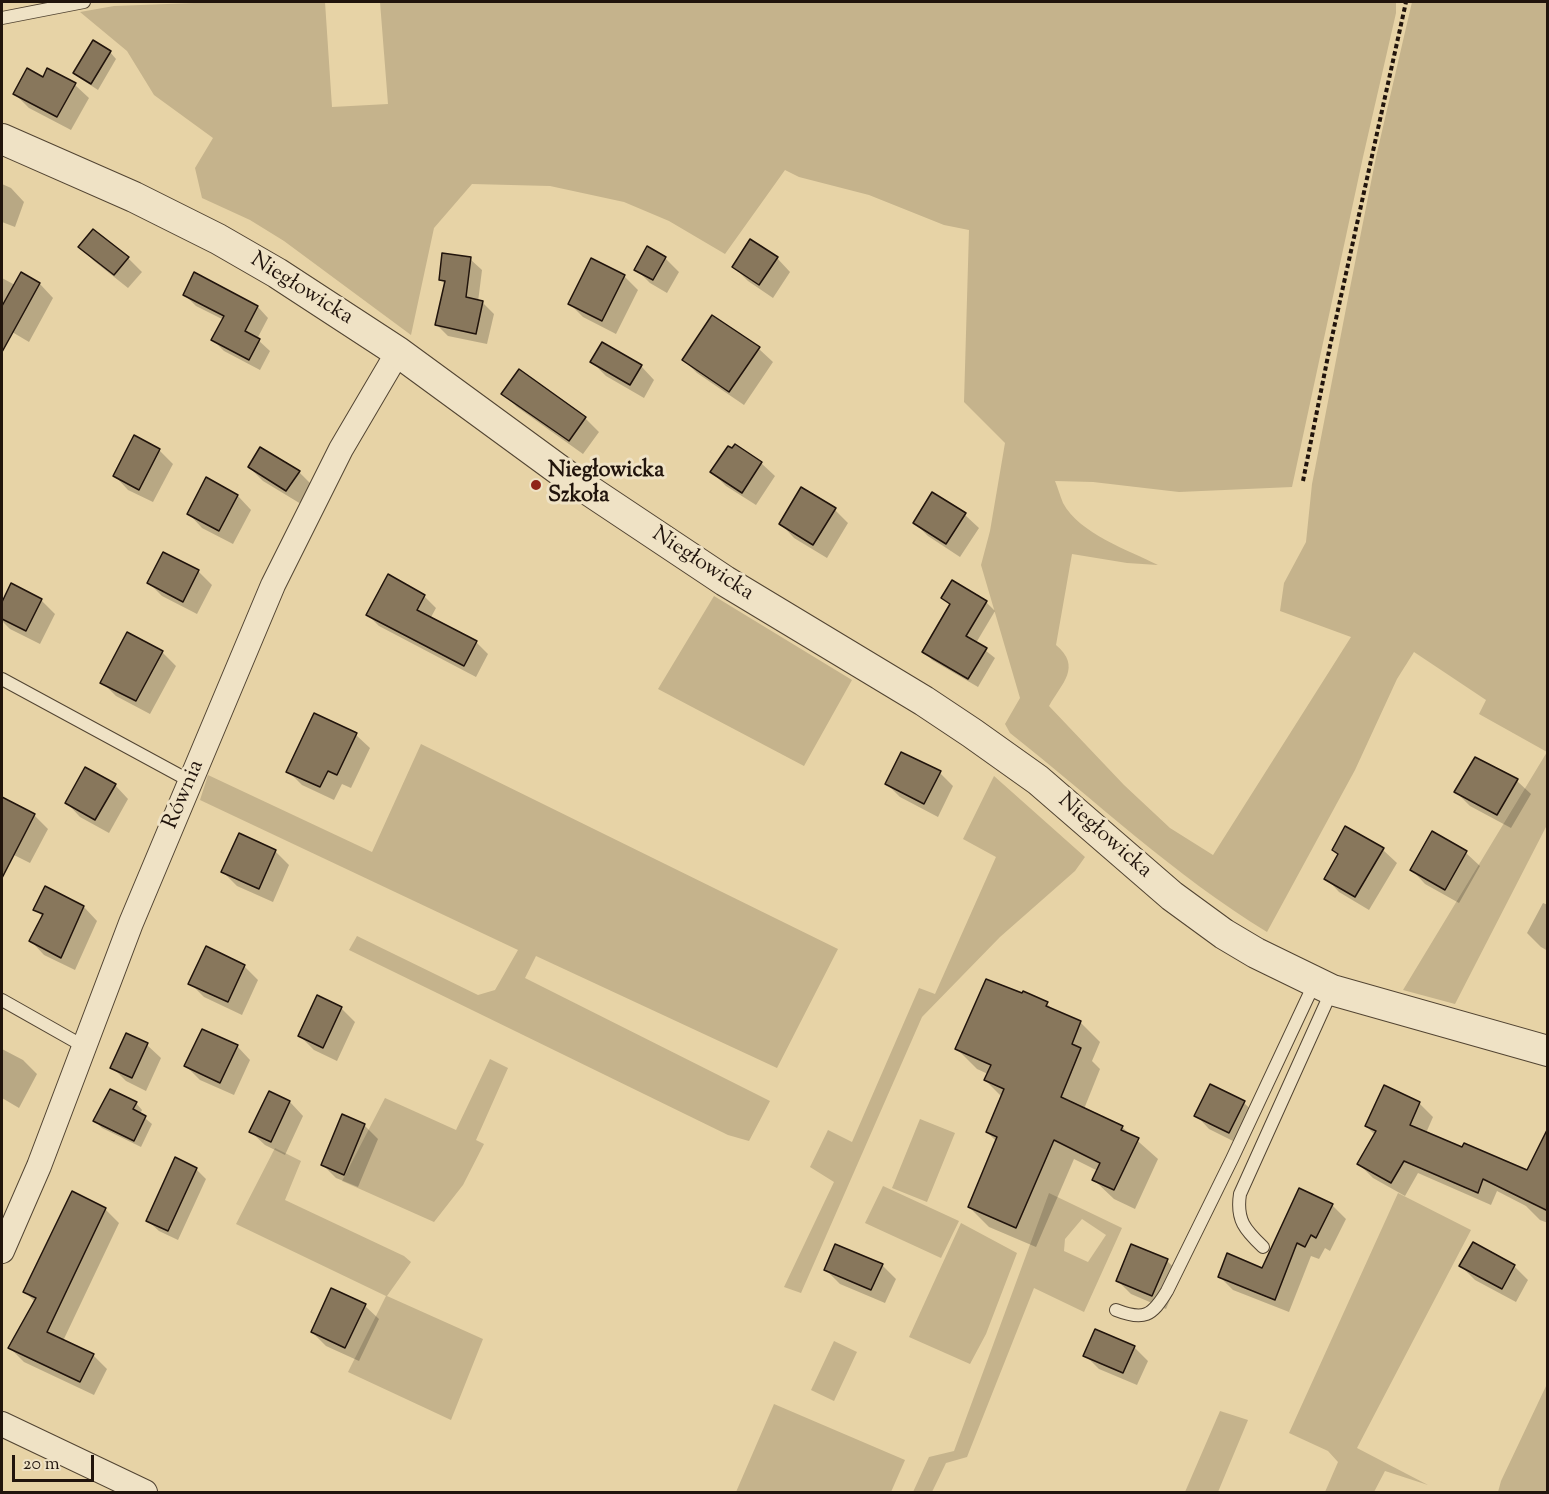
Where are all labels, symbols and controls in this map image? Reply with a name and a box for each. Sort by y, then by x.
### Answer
street label: Niegłowicka [245,248,357,332]
place label: Niegłowicka Szkoła [548,459,664,511]
marker: Niegłowicka Szkoła [529,478,543,492]
street label: Niegłowicka [646,522,758,608]
street label: Równia [159,757,211,833]
street label: Niegłowicka [1051,789,1157,885]
scale bar [15,1443,98,1481]
text: 20 m [23,1452,60,1478]

